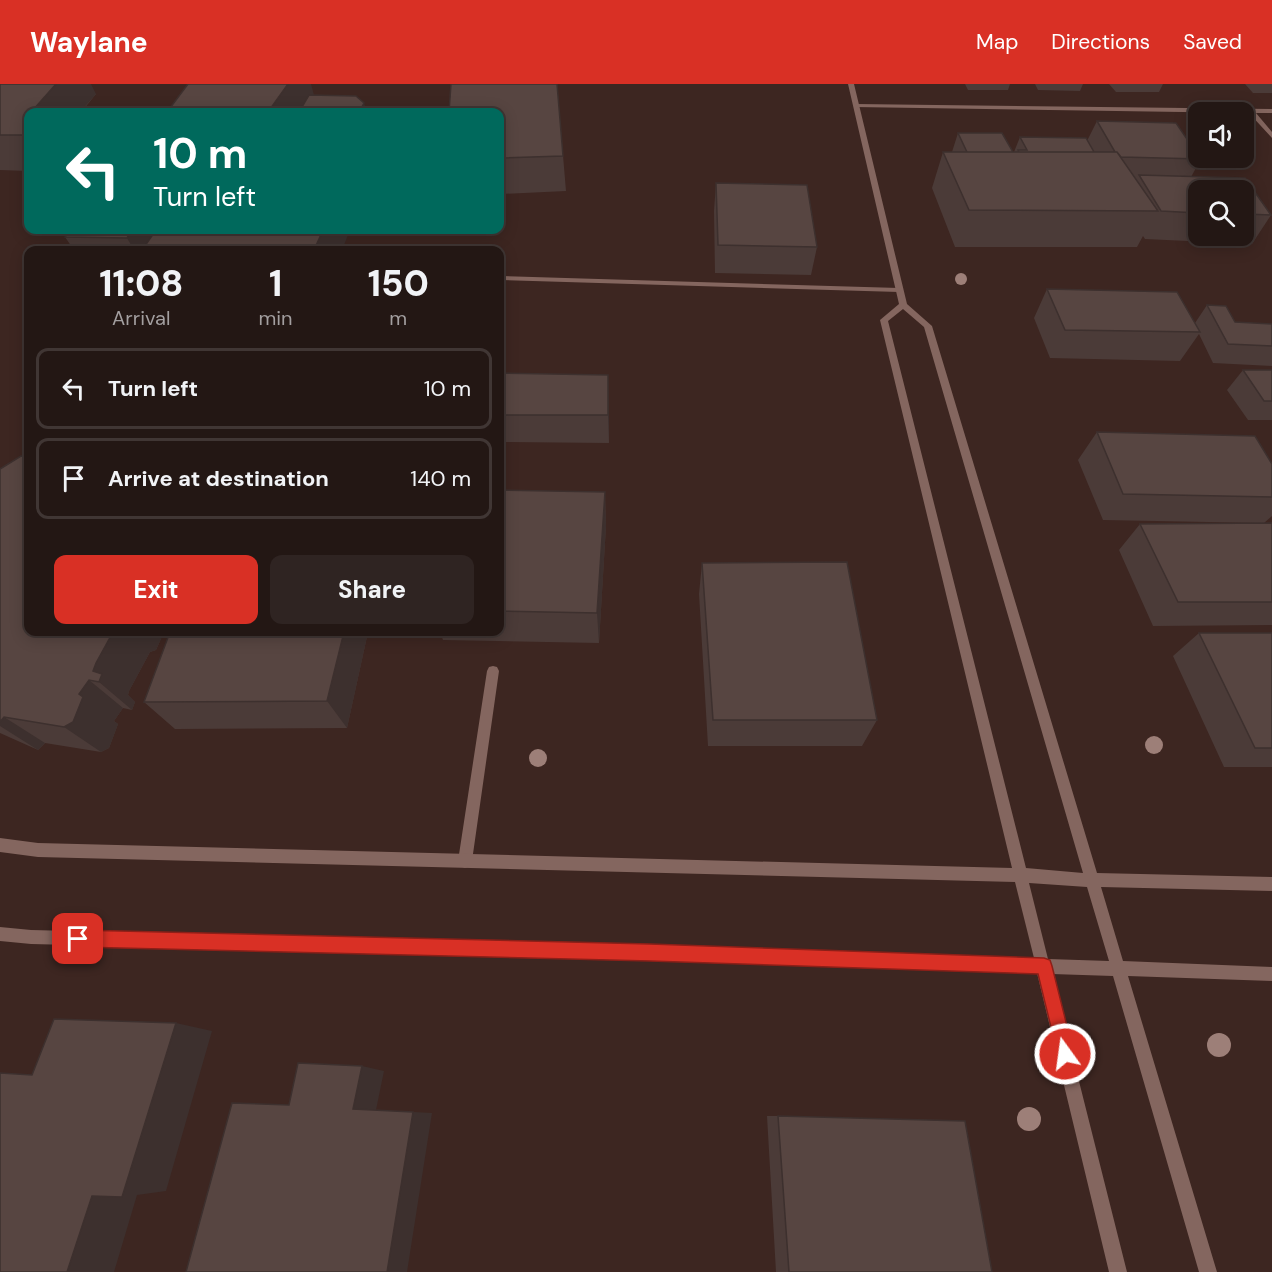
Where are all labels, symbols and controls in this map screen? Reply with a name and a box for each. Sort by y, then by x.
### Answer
text: Waylane [30,24,148,61]
text: Map [976,28,1018,56]
text: Directions [1051,28,1150,56]
text: Saved [1183,28,1242,56]
map controls [1188,102,1254,246]
button: sound [1188,102,1254,168]
text: 10 m [153,126,247,181]
icon: left [54,132,132,210]
text: Turn left [153,179,256,214]
button: search [1188,180,1254,246]
text: 11:08 [99,260,183,307]
text: 1 [269,260,282,307]
text: 150 [368,260,429,307]
text: Arrival [112,305,170,331]
text: min [258,305,293,331]
text: m [389,305,407,331]
icon: left [57,372,90,405]
text: Turn left [108,374,198,403]
text: 10 m [424,374,471,403]
icon: arrive [57,462,90,495]
text: Arrive at destination [108,464,329,493]
text: 140 m [410,464,471,493]
button: Exit [54,555,258,624]
button: Share [270,555,474,624]
pin [52,913,103,964]
icon: arrive [61,922,94,955]
position arrow [1033,1022,1097,1086]

